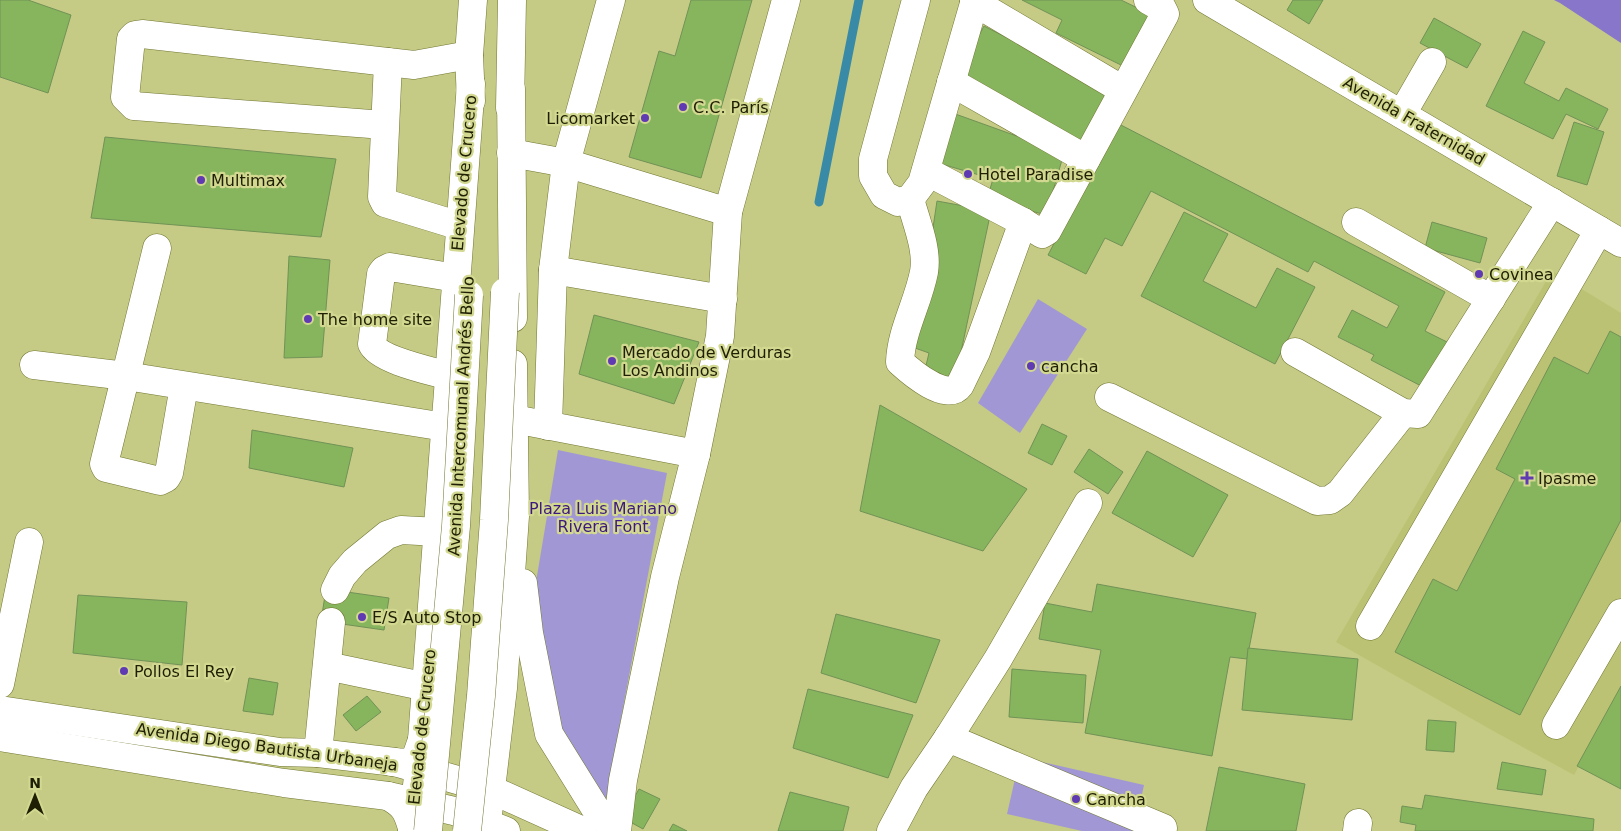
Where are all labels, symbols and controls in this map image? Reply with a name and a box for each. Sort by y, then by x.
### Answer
street label: Avenida Fraternidad [1340,73,1488,169]
street label: Elevado de Crucero [448,94,480,252]
place label: C.C. París [693,98,769,117]
marker: C.C. París [677,101,689,113]
place label: Licomarket [546,109,635,128]
marker: Licomarket [639,112,651,124]
place label: Hotel Paradise [978,165,1093,184]
marker: Hotel Paradise [962,168,974,180]
place label: Multimax [211,171,285,190]
marker: Multimax [195,174,207,186]
place label: Covinea [1489,265,1554,284]
marker: Covinea [1473,268,1485,280]
street label: Avenida Intercomunal Andrés Bello [444,276,478,556]
place label: The home site [317,310,432,329]
marker: The home site [302,313,314,325]
place label: Mercado de Verduras Los Andinos [622,343,791,380]
marker: Mercado de Verduras Los Andinos [606,355,618,367]
place label: cancha [1041,357,1098,376]
marker: cancha [1025,360,1037,372]
place label: Ipasme [1538,469,1596,488]
marker: Ipasme [1520,471,1534,485]
park label: Plaza Luis Mariano Rivera Font [529,499,677,536]
place label: E/S Auto Stop [372,608,481,627]
marker: E/S Auto Stop [356,611,368,623]
street label: Elevado de Crucero [404,648,440,806]
place label: Pollos El Rey [134,662,234,681]
marker: Pollos El Rey [118,665,130,677]
street label: Avenida Diego Bautista Urbaneja [135,719,399,775]
north arrow [10,771,60,821]
text: N [29,775,41,791]
place label: Cancha [1086,790,1146,809]
marker: Cancha [1070,793,1082,805]

